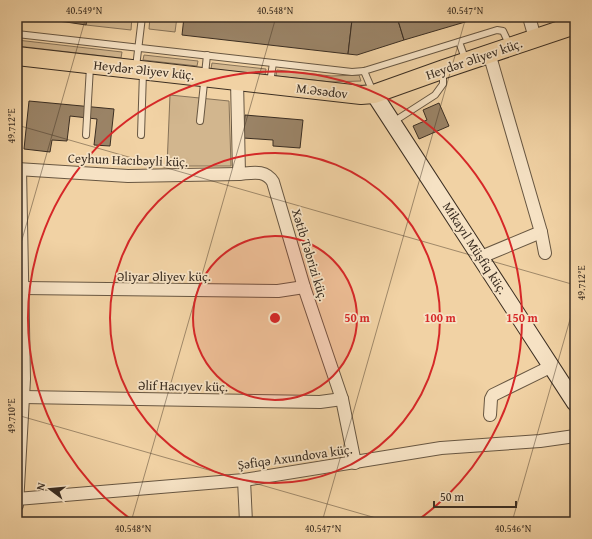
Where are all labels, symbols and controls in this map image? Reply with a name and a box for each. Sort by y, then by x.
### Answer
text: 40.549°N [66,3,103,18]
text: 40.548°N [257,3,294,18]
text: 40.547°N [447,3,484,18]
street label: Heydər Əliyev küç. [423,34,525,84]
street label: Heydər Əliyev küç. [93,55,195,85]
street label: M.Əsədov [295,78,349,104]
text: 49.712°E [4,108,19,144]
street label: Ceyhun Hacıbəyli küç. [68,148,188,172]
street label: Mikayıl Müşfiq küç. [438,198,512,298]
street label: Xətib Təbrizi küç. [287,206,333,304]
text: 49.712°E [574,265,589,301]
street label: Əliyar Əliyev küç. [117,267,211,286]
text: 50 m [344,309,370,326]
text: 100 m [424,309,457,326]
text: 150 m [506,309,539,326]
centre of rings [268,311,282,325]
street label: Əlif Hacıyev küç. [138,376,228,396]
text: 49.710°E [4,398,19,434]
street label: Şəfiqə Axundova küç. [236,440,354,474]
north arrow [30,469,70,509]
text: N [32,480,49,492]
scale bar [434,483,516,509]
text: 50 m [440,488,464,505]
text: 40.548°N [115,521,152,536]
text: 40.547°N [305,521,342,536]
text: 40.546°N [495,521,532,536]

